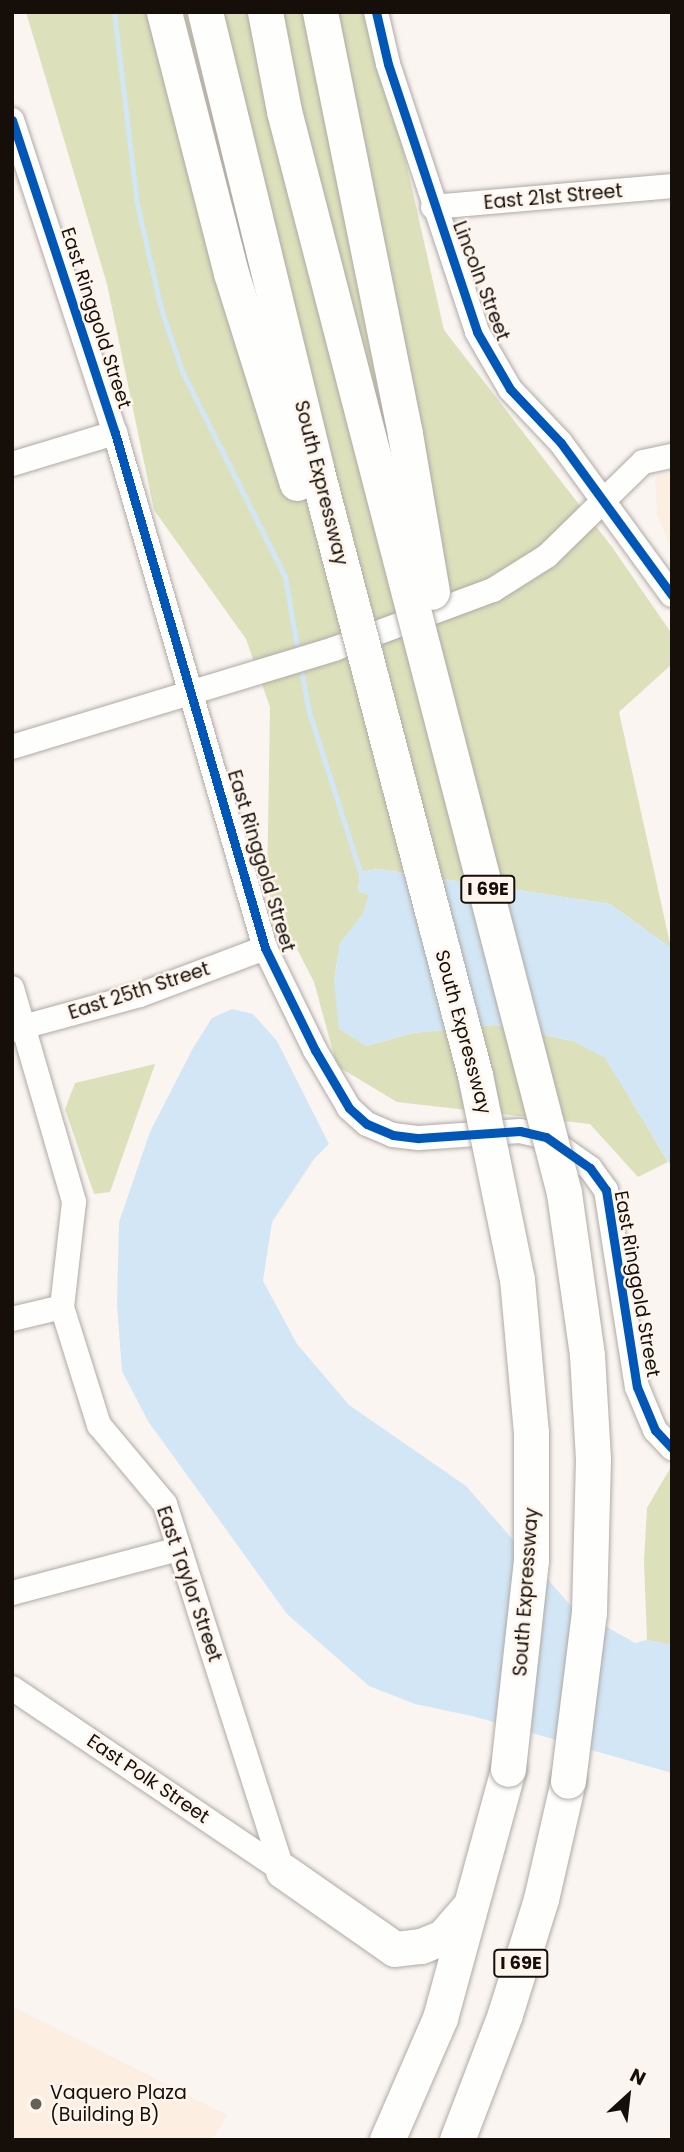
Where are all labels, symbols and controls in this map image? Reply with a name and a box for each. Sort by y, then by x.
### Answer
street label: East 21st Street [483,180,623,214]
street label: Lincoln Street [448,218,514,344]
street label: East Ringgold Street [56,225,136,411]
street label: South Expressway [289,398,353,568]
street label: East Ringgold Street [222,767,300,955]
road number: I 69E [460,874,516,904]
street label: South Expressway [430,947,496,1117]
street label: East 25th Street [66,957,212,1025]
street label: East Ringgold Street [609,1189,665,1379]
street label: East Taylor Street [152,1503,226,1665]
street label: South Expressway [509,1507,543,1677]
street label: East Polk Street [82,1730,214,1828]
road number: I 69E [493,1949,549,1978]
north arrow [593,2061,663,2131]
text: N [625,2062,650,2092]
place label: Vaquero Plaza (Building B) [50,2082,187,2126]
marker: Vaquero Plaza (Building B) [28,2096,44,2112]

